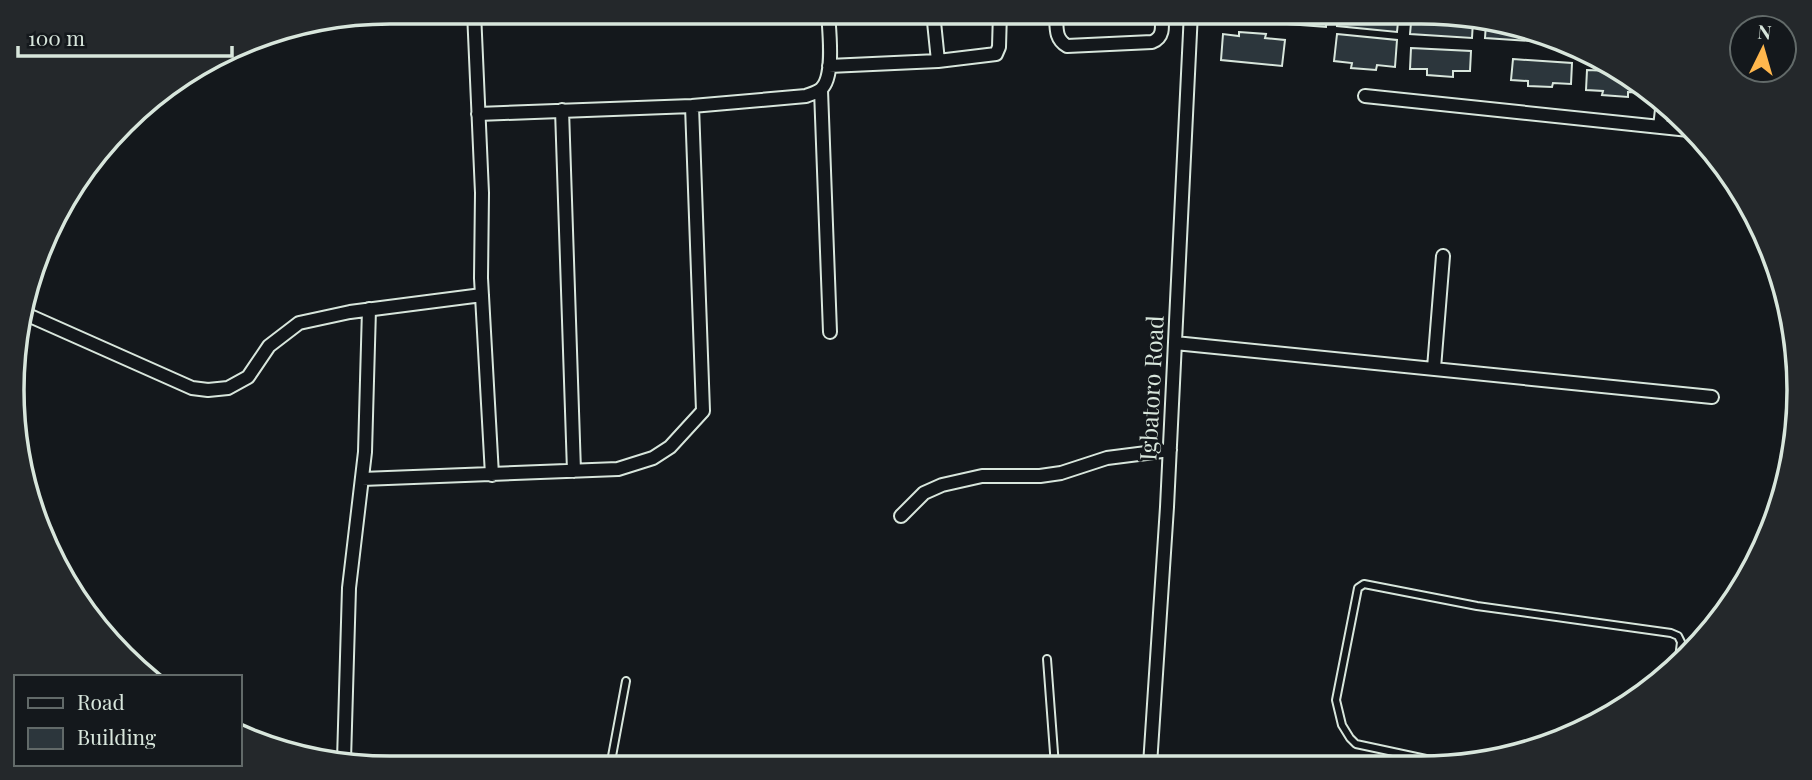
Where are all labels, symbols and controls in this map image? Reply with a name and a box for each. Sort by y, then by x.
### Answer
scale bar [18,14,231,58]
north arrow [1728,14,1798,84]
text: N [1757,18,1773,45]
text: 100 m [28,23,85,51]
street label: Igbatoro Road [1131,315,1170,461]
legend [14,675,242,766]
text: Road [77,687,125,715]
text: Building [77,722,156,750]

